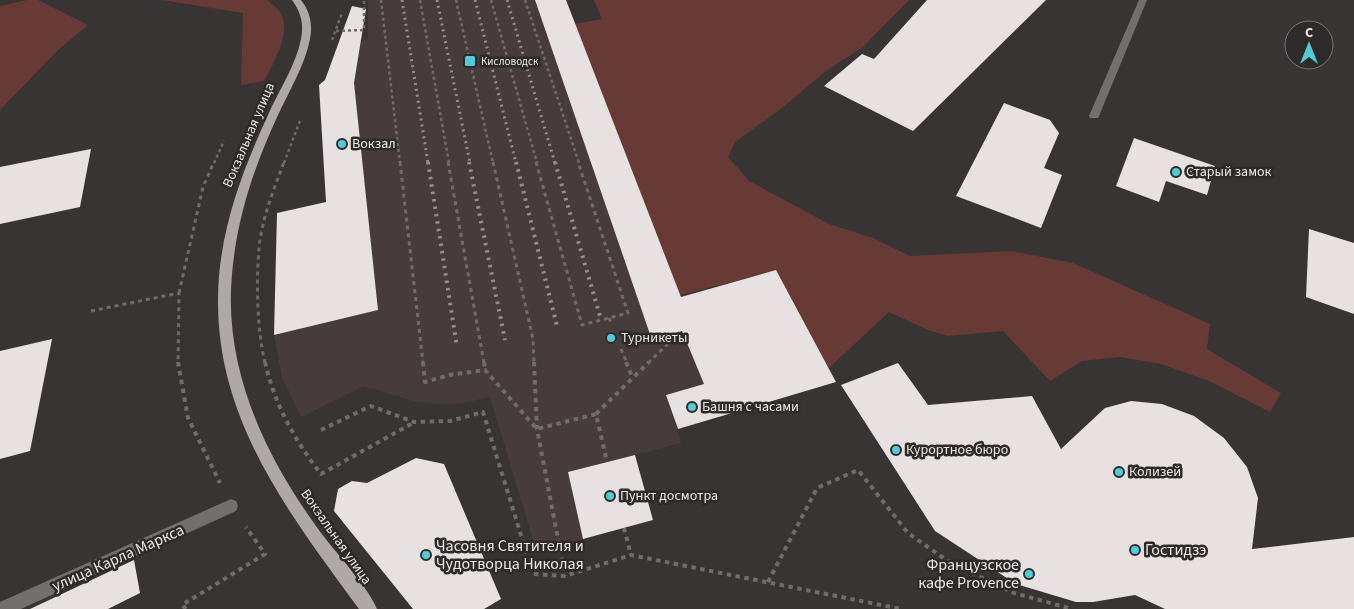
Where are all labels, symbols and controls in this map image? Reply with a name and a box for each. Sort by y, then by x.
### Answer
north arrow [1284,20,1334,70]
text: С [1305,23,1313,43]
marker: Кисловодск [463,54,477,68]
place label: Кисловодск [481,54,539,69]
street label: Вокзальная улица [218,79,280,191]
place label: Вокзал [352,134,396,154]
marker: Вокзал [336,138,348,150]
place label: Старый замок [1186,162,1272,182]
marker: Старый замок [1170,166,1182,178]
place label: Турникеты [621,328,688,348]
marker: Турникеты [605,332,617,344]
place label: Башня с часами [702,397,799,417]
marker: Башня с часами [686,401,698,413]
place label: Курортное бюро [906,440,1008,460]
marker: Курортное бюро [890,444,902,456]
place label: Колизей [1129,462,1181,482]
marker: Колизей [1113,466,1125,478]
street label: Вокзальная улица [296,485,376,589]
place label: Пункт досмотра [620,486,718,506]
marker: Пункт досмотра [604,490,616,502]
street label: улица Карла Маркса [48,519,188,597]
place label: Часовня Святителя и Чудотворца Николая [436,535,584,575]
place label: Гостидзэ [1145,539,1206,561]
marker: Гостидзэ [1129,544,1141,556]
marker: Часовня Святителя и Чудотворца Николая [420,549,432,561]
place label: Французское кафе Provence [918,554,1019,594]
marker: Французское кафе Provence [1023,568,1035,580]

